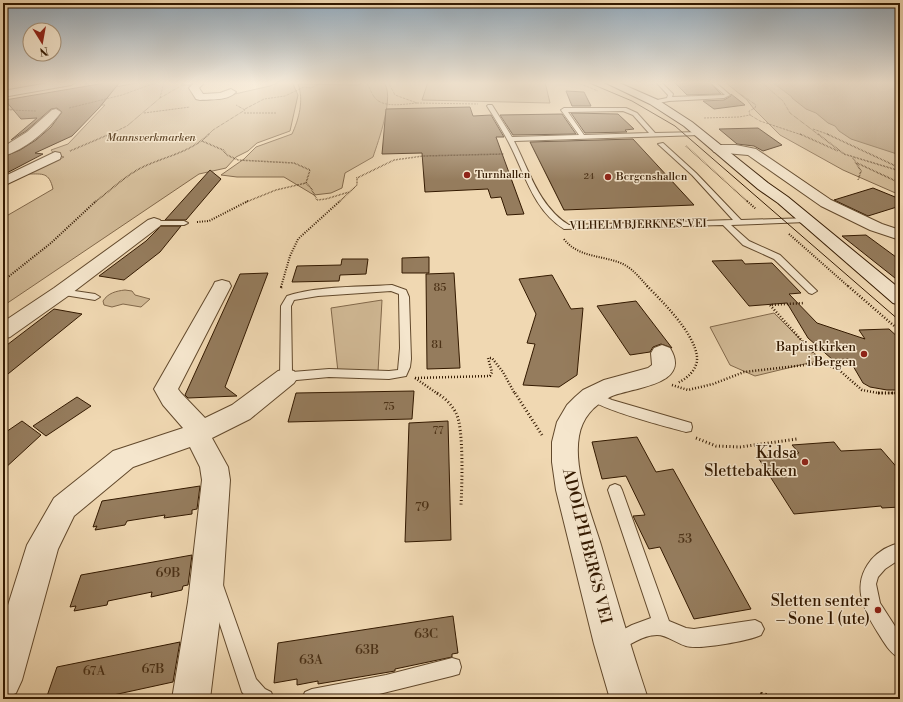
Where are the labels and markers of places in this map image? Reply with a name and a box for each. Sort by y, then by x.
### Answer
place label: Turnhallen [475,168,531,182]
marker: Turnhallen [462,170,472,180]
place label: Bergenshallen [615,170,688,184]
marker: Bergenshallen [603,172,613,182]
place label: Baptistkirken i Bergen [775,339,856,370]
marker: Baptistkirken i Bergen [859,349,869,359]
place label: Kidsa Slettebakken [704,443,798,481]
marker: Kidsa Slettebakken [800,457,810,467]
place label: Sletten senter – Sone 1 (ute) [771,591,870,629]
marker: Sletten senter – Sone 1 (ute) [873,605,883,615]

